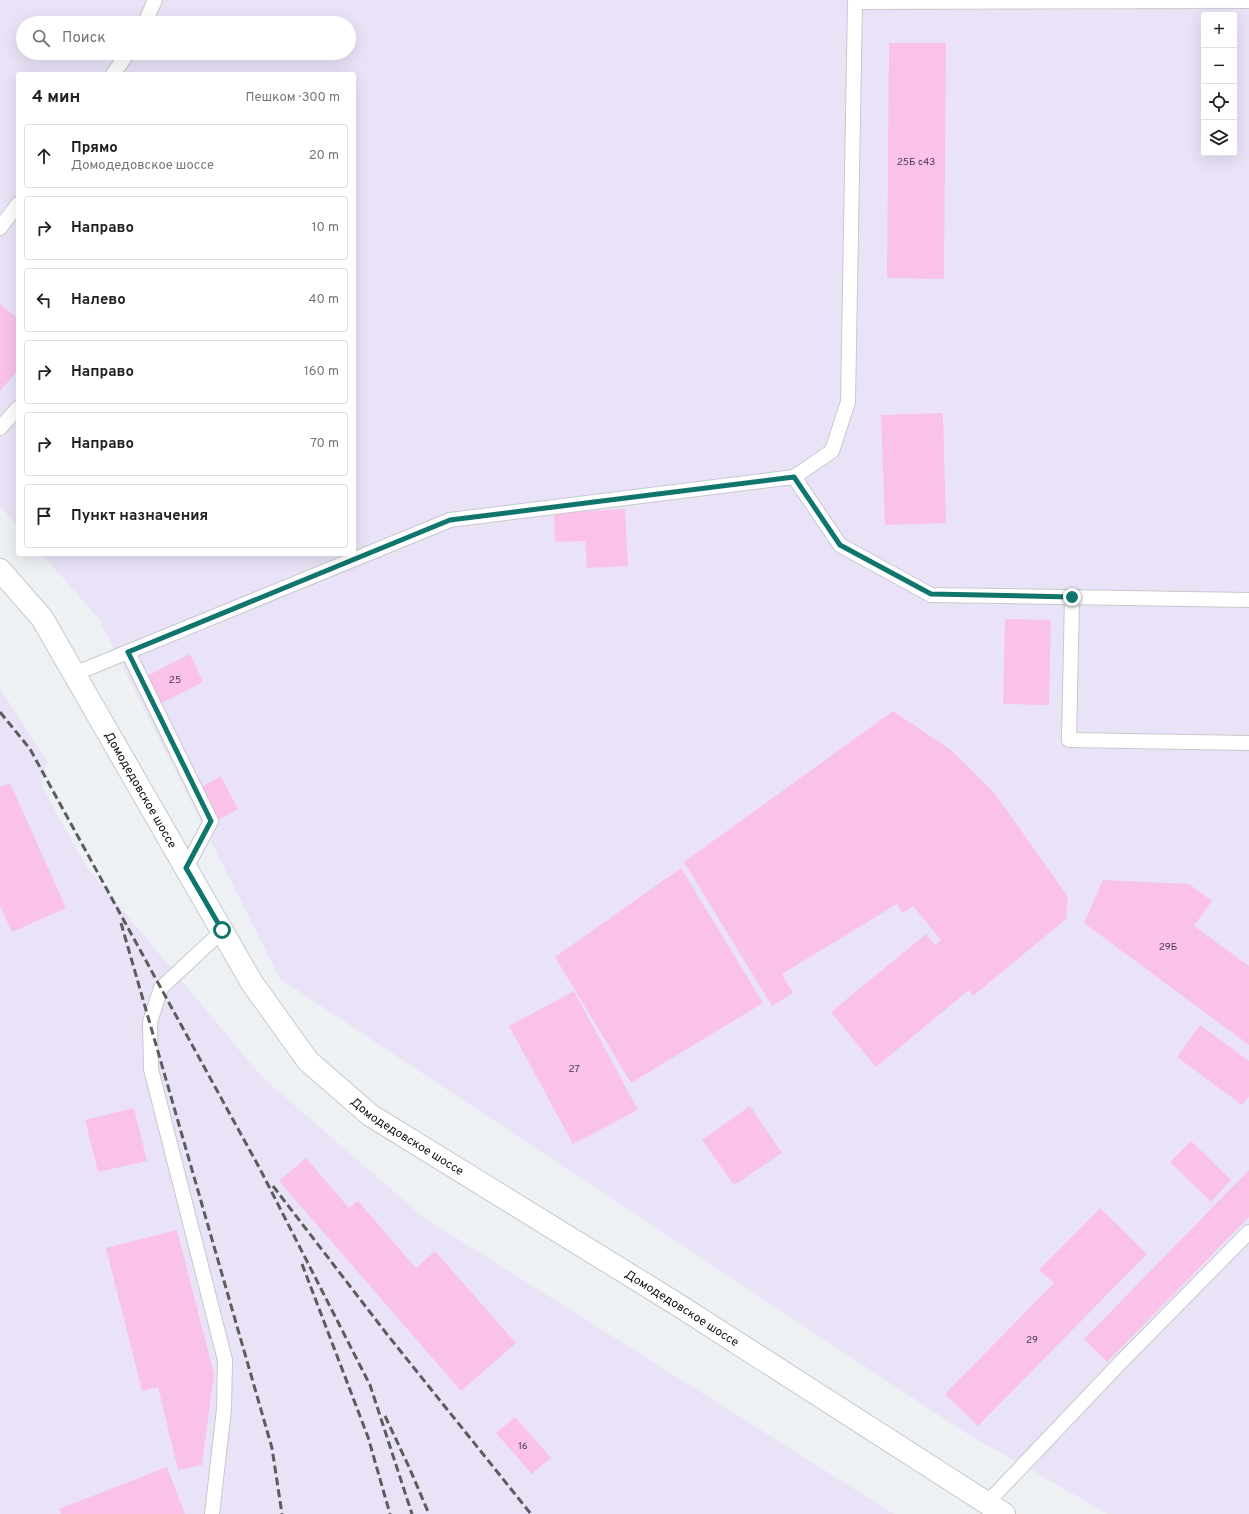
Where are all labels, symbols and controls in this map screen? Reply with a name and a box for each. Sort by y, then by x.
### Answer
map controls [1201,12,1237,156]
button: + [1201,12,1237,48]
search box [16,16,356,60]
icon: search [30,27,52,49]
text: Поиск [62,29,106,48]
button: − [1201,48,1237,84]
button: locate [1201,84,1237,120]
text: 4 мин [32,87,80,109]
text: Пешком · 300 m [245,90,340,106]
button: layers [1201,120,1237,156]
text: Прямо [71,139,118,158]
icon: ahead [33,145,55,167]
text: 20 m [309,148,339,164]
house number: 25Б с43 [897,156,935,169]
text: Домодедовское шоссе [71,158,214,174]
icon: right [33,217,55,239]
text: Направо [71,219,134,238]
text: 10 m [312,220,339,236]
icon: left [33,289,55,311]
text: Налево [71,291,126,310]
text: 40 m [309,292,339,308]
icon: right [33,361,55,383]
text: Направо [71,363,134,382]
text: 160 m [304,364,339,380]
icon: right [33,433,55,455]
text: Направо [71,435,134,454]
text: 70 m [310,436,339,452]
icon: arrive [33,505,55,527]
text: Пункт назначения [71,507,208,526]
route end [1063,588,1081,606]
house number: 25 [169,674,181,687]
street label: Домодедовское шоссе [100,729,180,852]
route start [213,921,231,939]
house number: 29Б [1159,941,1177,954]
house number: 27 [568,1063,580,1076]
street label: Домодедовское шоссе [347,1095,466,1180]
street label: Домодедовское шоссе [621,1267,742,1351]
house number: 29 [1026,1334,1038,1347]
house number: 16 [518,1440,528,1453]

